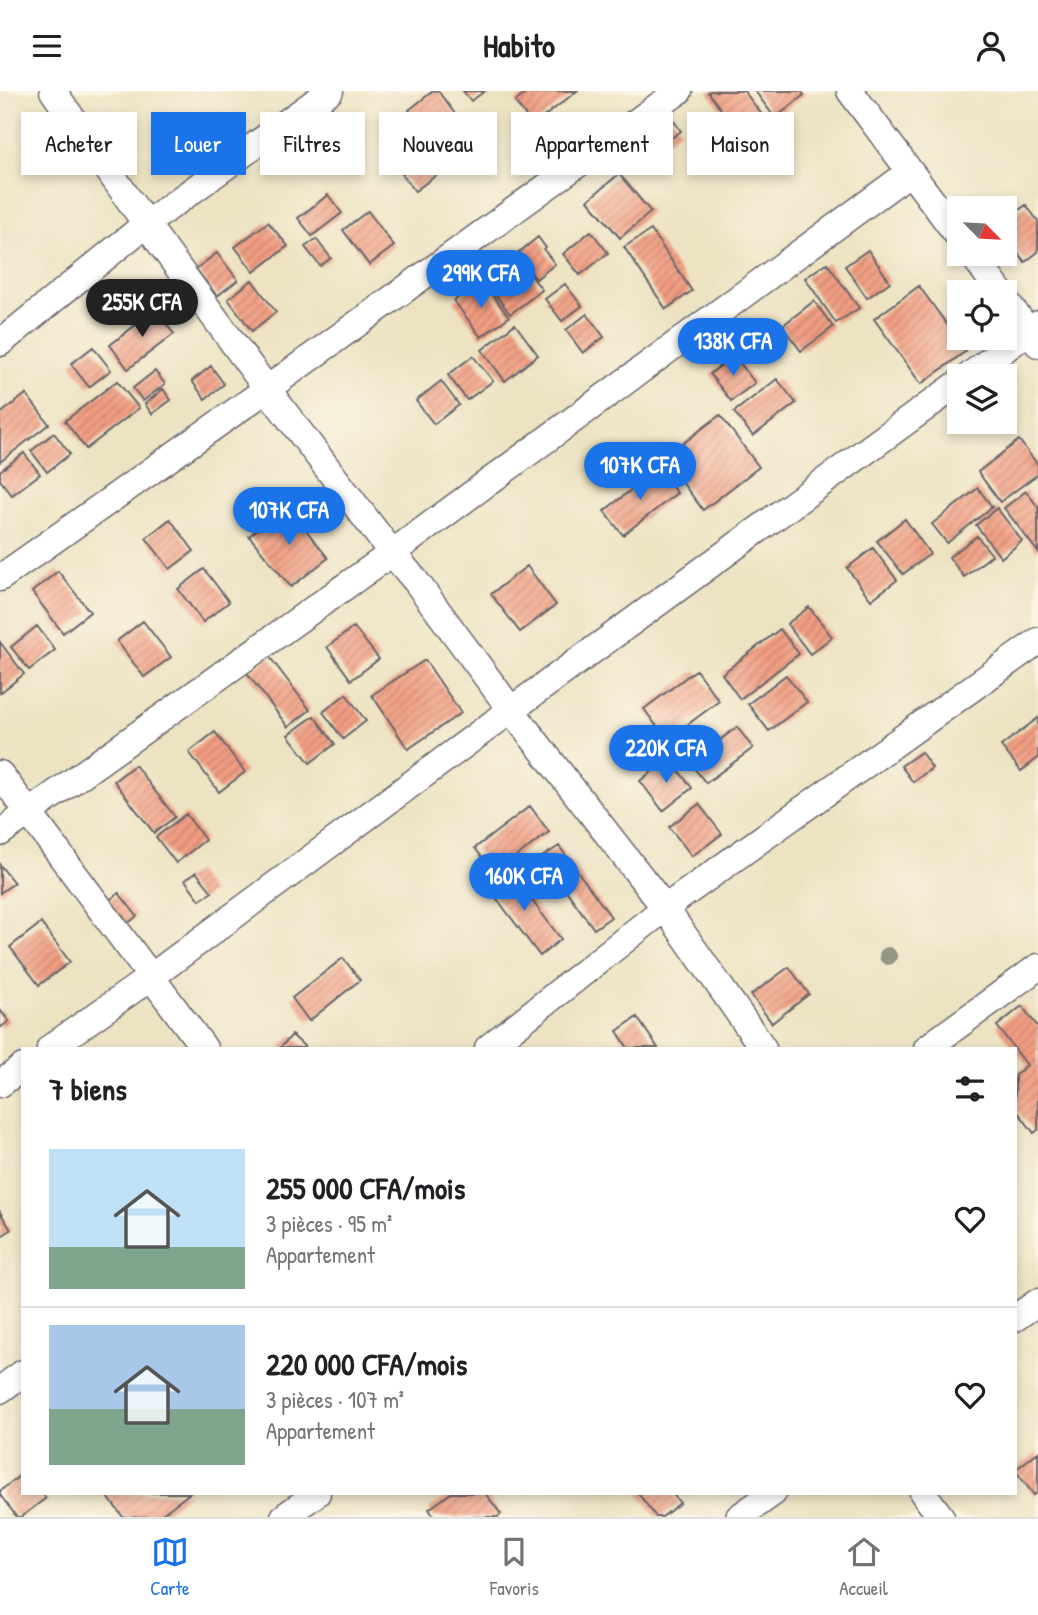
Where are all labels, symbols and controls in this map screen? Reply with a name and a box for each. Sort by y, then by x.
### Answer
text: Habito [483,24,555,67]
icon: menu [28,27,66,65]
icon: person [972,27,1010,65]
chip: Acheter [21,112,137,175]
chip: Louer [151,112,246,175]
chip: Filtres [260,112,365,175]
chip: Nouveau [379,112,497,175]
chip: Appartement [511,112,673,175]
chip: Maison [687,112,794,175]
north arrow [947,196,1017,266]
map controls [947,196,1017,434]
pin: 299K CFA [409,251,553,310]
text: 299K CFA [442,257,520,288]
pin: 255K CFA [70,279,214,339]
button: locate [947,280,1017,350]
text: 255K CFA [102,286,182,317]
pin: 138K CFA [661,319,805,378]
text: 138K CFA [694,325,772,356]
button: layers [947,364,1017,434]
pin: 107K CFA [568,443,712,502]
text: 107K CFA [600,449,680,480]
pin: 107K CFA [217,487,361,547]
text: 107K CFA [249,494,329,525]
pin: 220K CFA [594,725,738,785]
text: 220K CFA [625,732,707,763]
pin: 160K CFA [452,853,596,913]
text: 160K CFA [485,860,563,891]
text: 7 biens [49,1069,127,1109]
icon: filters [951,1070,989,1108]
text: 255 000 CFA/mois [266,1168,465,1208]
icon: home [105,1177,189,1261]
icon: heart [951,1200,989,1238]
text: 3 pièces · 95 m² [266,1208,392,1239]
text: Appartement [266,1239,375,1270]
text: 220 000 CFA/mois [266,1344,467,1384]
icon: home [105,1353,189,1437]
icon: heart [951,1376,989,1414]
text: 3 pièces · 107 m² [266,1384,404,1415]
text: Appartement [266,1415,375,1446]
tab: Carte [150,1533,190,1601]
tab: Favoris [490,1533,539,1601]
tab: Accueil [839,1533,888,1601]

